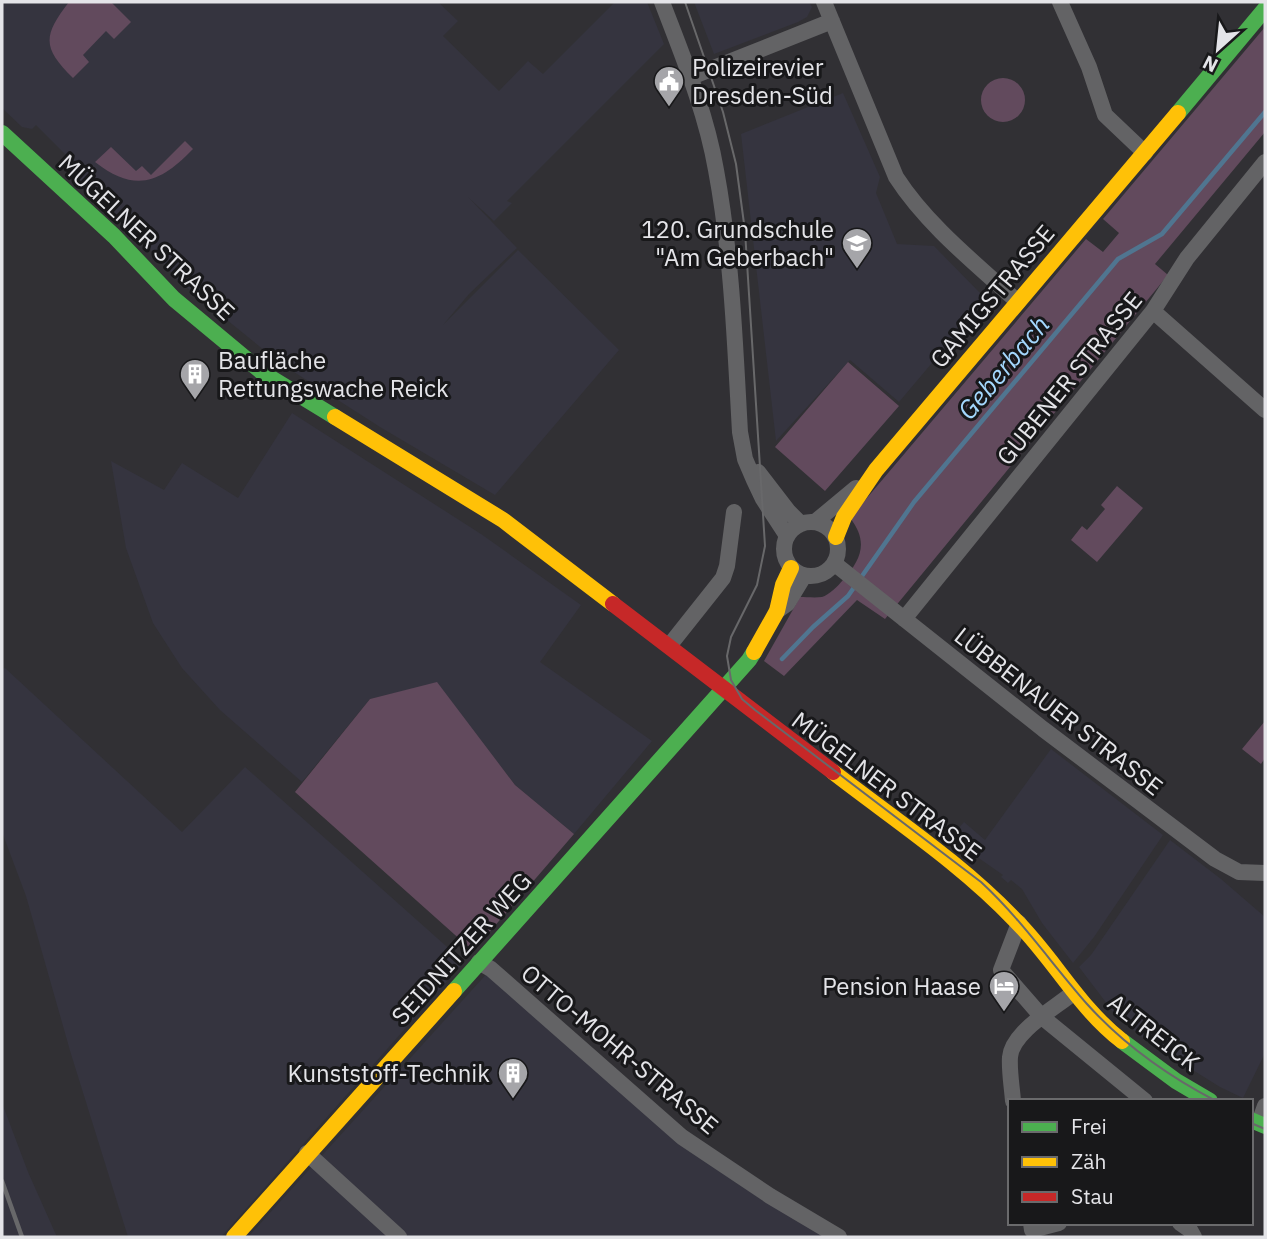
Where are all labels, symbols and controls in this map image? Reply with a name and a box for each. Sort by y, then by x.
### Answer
north arrow [1183,14,1253,84]
text: N [1199,50,1222,78]
place label: Polizeirevier Dresden-Süd [692,51,833,111]
public building icon: Polizeirevier Dresden-Süd [652,64,686,108]
street label: MÜGELNER STRASSE [52,147,242,327]
place label: 120. Grundschule "Am Geberbach" [641,213,834,273]
street label: GAMIGSTRASSE [923,218,1061,374]
school or university icon: 120. Grundschule "Am Geberbach" [840,226,874,270]
street label: GUBENER STRASSE [989,285,1149,471]
water label: Geberbach [950,308,1056,426]
place label: Baufläche Rettungswache Reick [218,344,449,404]
building icon: Baufläche Rettungswache Reick [178,357,212,401]
street label: LÜBBENAUER STRASSE [948,620,1170,802]
street label: MÜGELNER STRASSE [785,704,989,868]
street label: SEIDNITZER WEG [384,865,538,1031]
street label: OTTO-MOHR-STRASSE [515,957,725,1141]
hotel icon: Pension Haase [987,969,1021,1013]
place label: Pension Haase [822,970,981,1002]
street label: ALTREICK [1101,986,1207,1078]
building icon: Kunststoff-Technik [496,1056,530,1100]
place label: Kunststoff-Technik [287,1057,490,1089]
legend [1008,1099,1253,1225]
text: Frei [1071,1112,1107,1140]
text: Zäh [1071,1147,1106,1175]
text: Stau [1071,1182,1114,1210]

